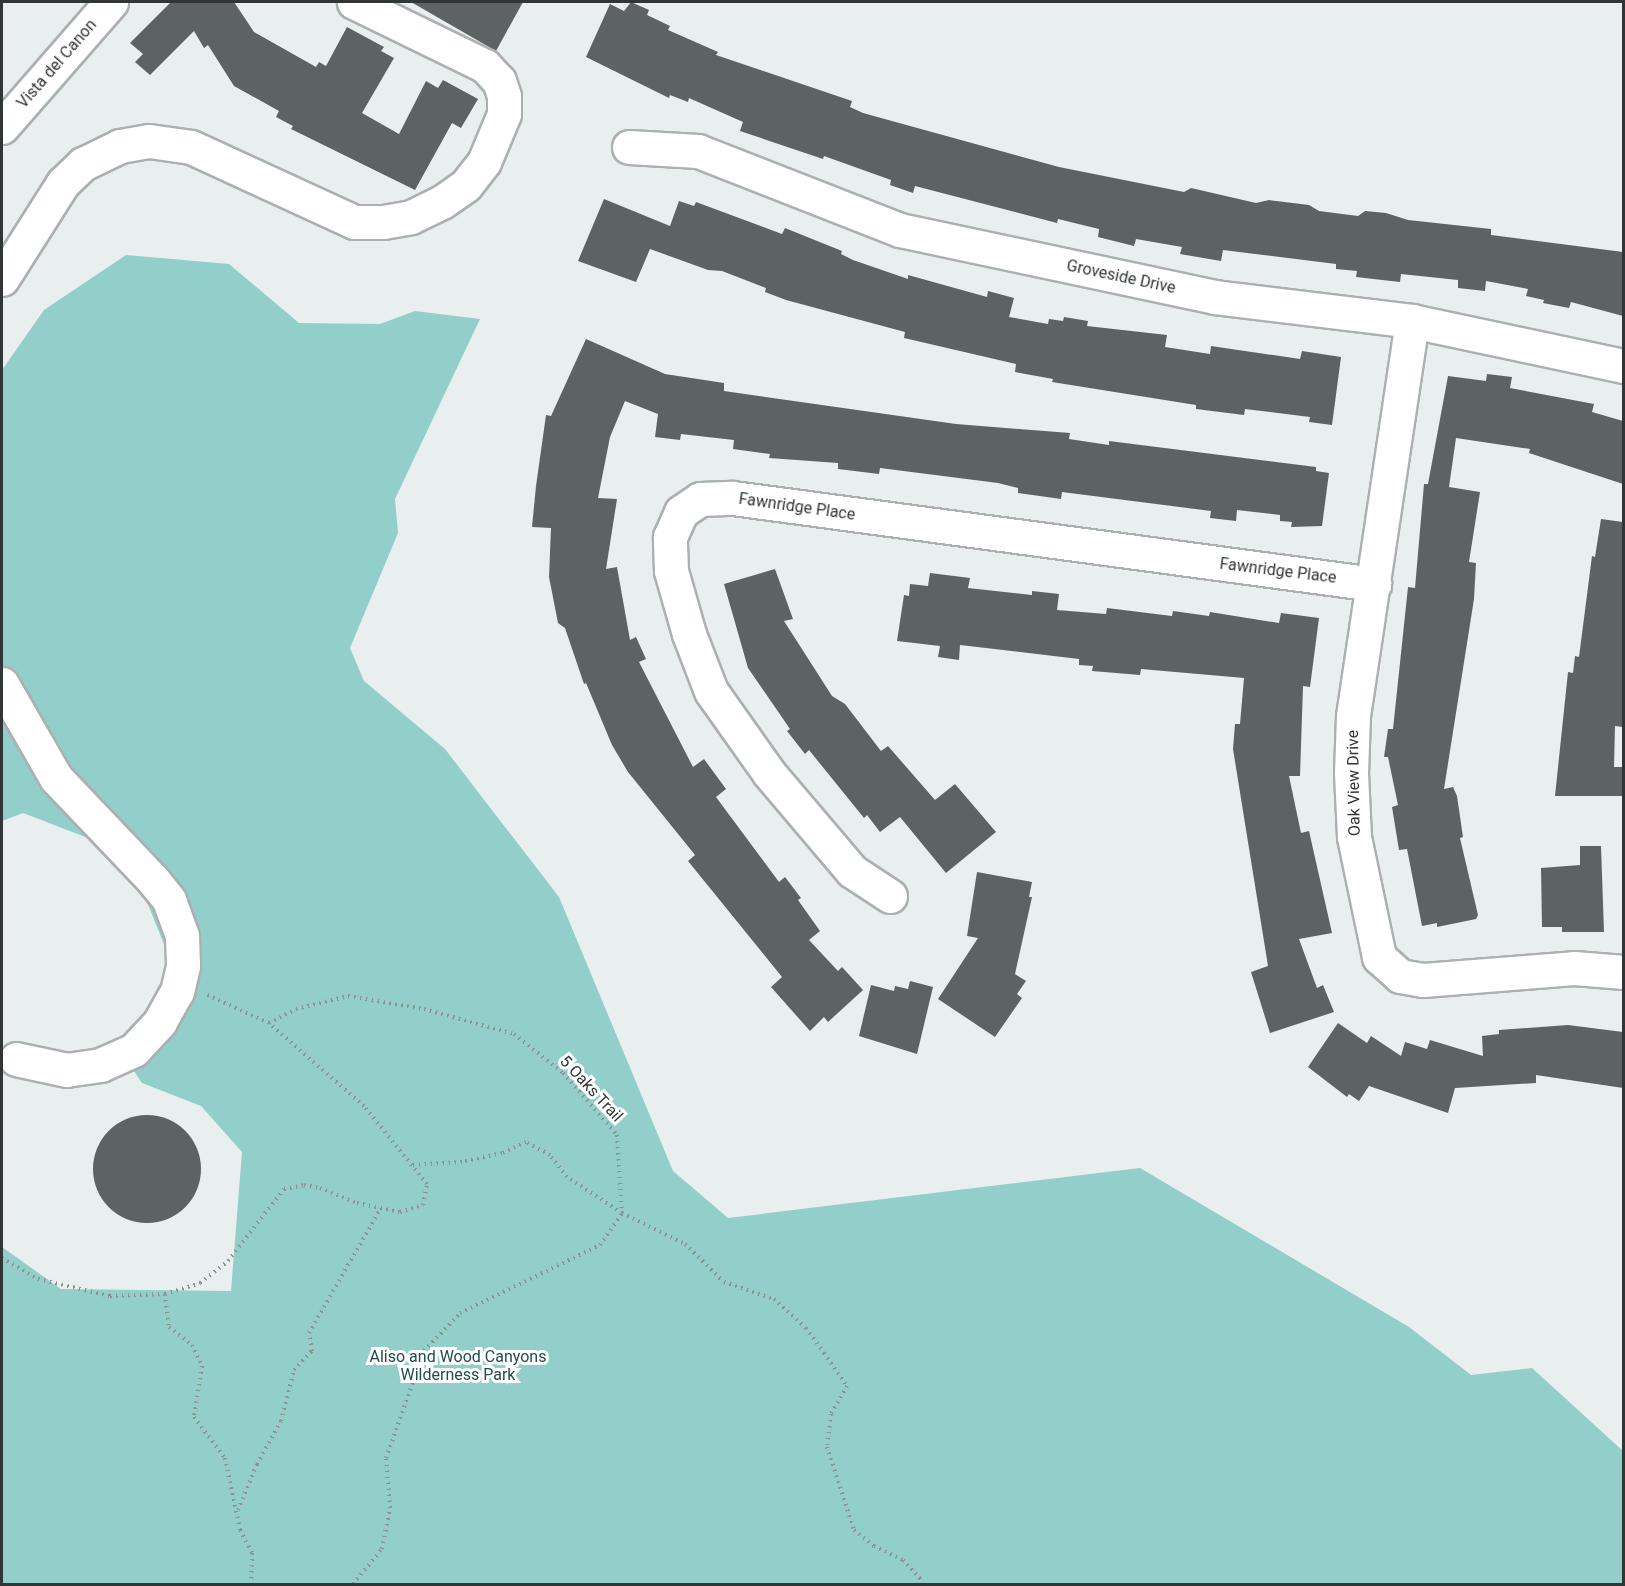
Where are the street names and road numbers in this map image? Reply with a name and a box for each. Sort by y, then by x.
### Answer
street label: Vista del Canon [13,16,101,112]
street label: Groveside Drive [1065,256,1177,298]
street label: Fawnridge Place [738,489,856,525]
street label: Fawnridge Place [1219,554,1337,588]
street label: Oak View Drive [1343,730,1365,836]
street label: 5 Oaks Trail [555,1052,627,1126]

